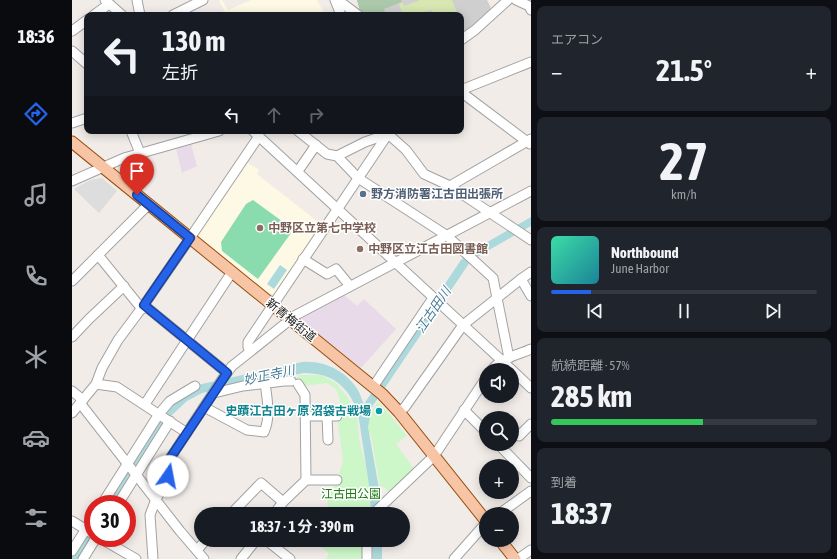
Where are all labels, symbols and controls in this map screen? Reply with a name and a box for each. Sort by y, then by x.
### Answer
text: 130 m [162,25,225,57]
text: 18:36 [17,26,55,47]
icon: left [96,28,148,80]
text: エアコン [551,32,603,47]
text: 21.5° [656,53,712,87]
text: − [551,58,562,84]
text: + [806,58,817,84]
text: 左折 [162,62,198,83]
icon: directions [22,100,50,128]
icon: left [221,104,243,126]
icon: ahead [263,104,285,126]
icon: right [305,104,327,126]
text: 27 [660,131,708,191]
pin [120,154,154,195]
icon: arrive [126,160,148,182]
icon: music [22,181,50,209]
place label: 野方消防署江古田出張所 [371,187,503,201]
text: km/h [671,187,697,202]
marker: 野方消防署江古田出張所 [358,189,368,199]
place label: 中野区立第七中学校 [268,221,376,235]
marker: 中野区立第七中学校 [255,223,265,233]
place label: 中野区立江古田図書館 [368,242,488,256]
marker: 中野区立江古田図書館 [355,244,365,254]
text: Northbound [611,244,679,261]
text: June Harbor [611,261,669,276]
icon: phone [22,262,50,290]
water label: 江古田川 [412,283,455,336]
street label: 新青梅街道 [263,296,319,344]
icon: previous [584,300,606,322]
icon: pause [673,300,695,322]
icon: next [762,300,784,322]
icon: climate [22,343,50,371]
text: 航続距離 · 57% [551,358,630,373]
water label: 妙正寺川 [242,362,298,388]
map controls [479,363,519,547]
button: sound [479,363,519,403]
text: 285 km [551,379,632,413]
place label: 史蹟江古田ヶ原 沼袋古戦場 [225,404,371,418]
marker: 史蹟江古田ヶ原 沼袋古戦場 [374,406,384,416]
button: search [479,411,519,451]
icon: car [22,424,50,452]
position arrow [147,455,189,497]
button: + [479,459,519,499]
text: 到着 [551,475,577,490]
park label: 江古田公園 [321,487,381,501]
speed limit sign: 30 [84,495,136,547]
text: 18:37 [551,496,613,530]
icon: filters [22,504,50,532]
button: − [479,507,519,547]
text: 18:37 · 1 分 · 390 m [250,518,354,535]

